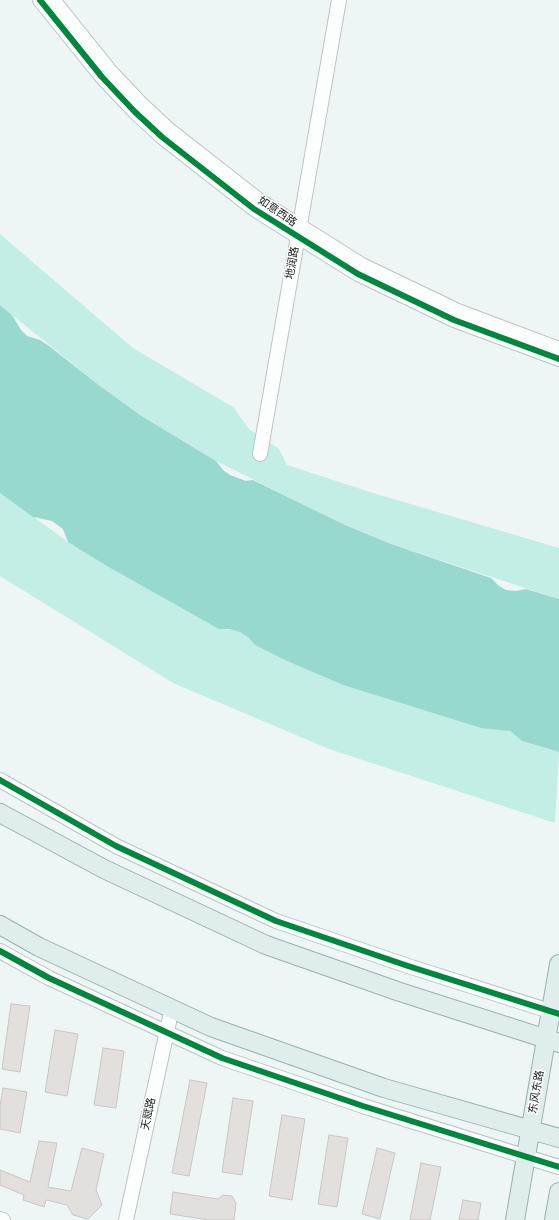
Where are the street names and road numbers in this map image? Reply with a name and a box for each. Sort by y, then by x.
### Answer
street label: 如意西路 [255,194,299,230]
street label: 地润路 [284,246,302,280]
street label: 东风东路 [527,1069,547,1115]
street label: 天赋路 [139,1096,159,1132]

